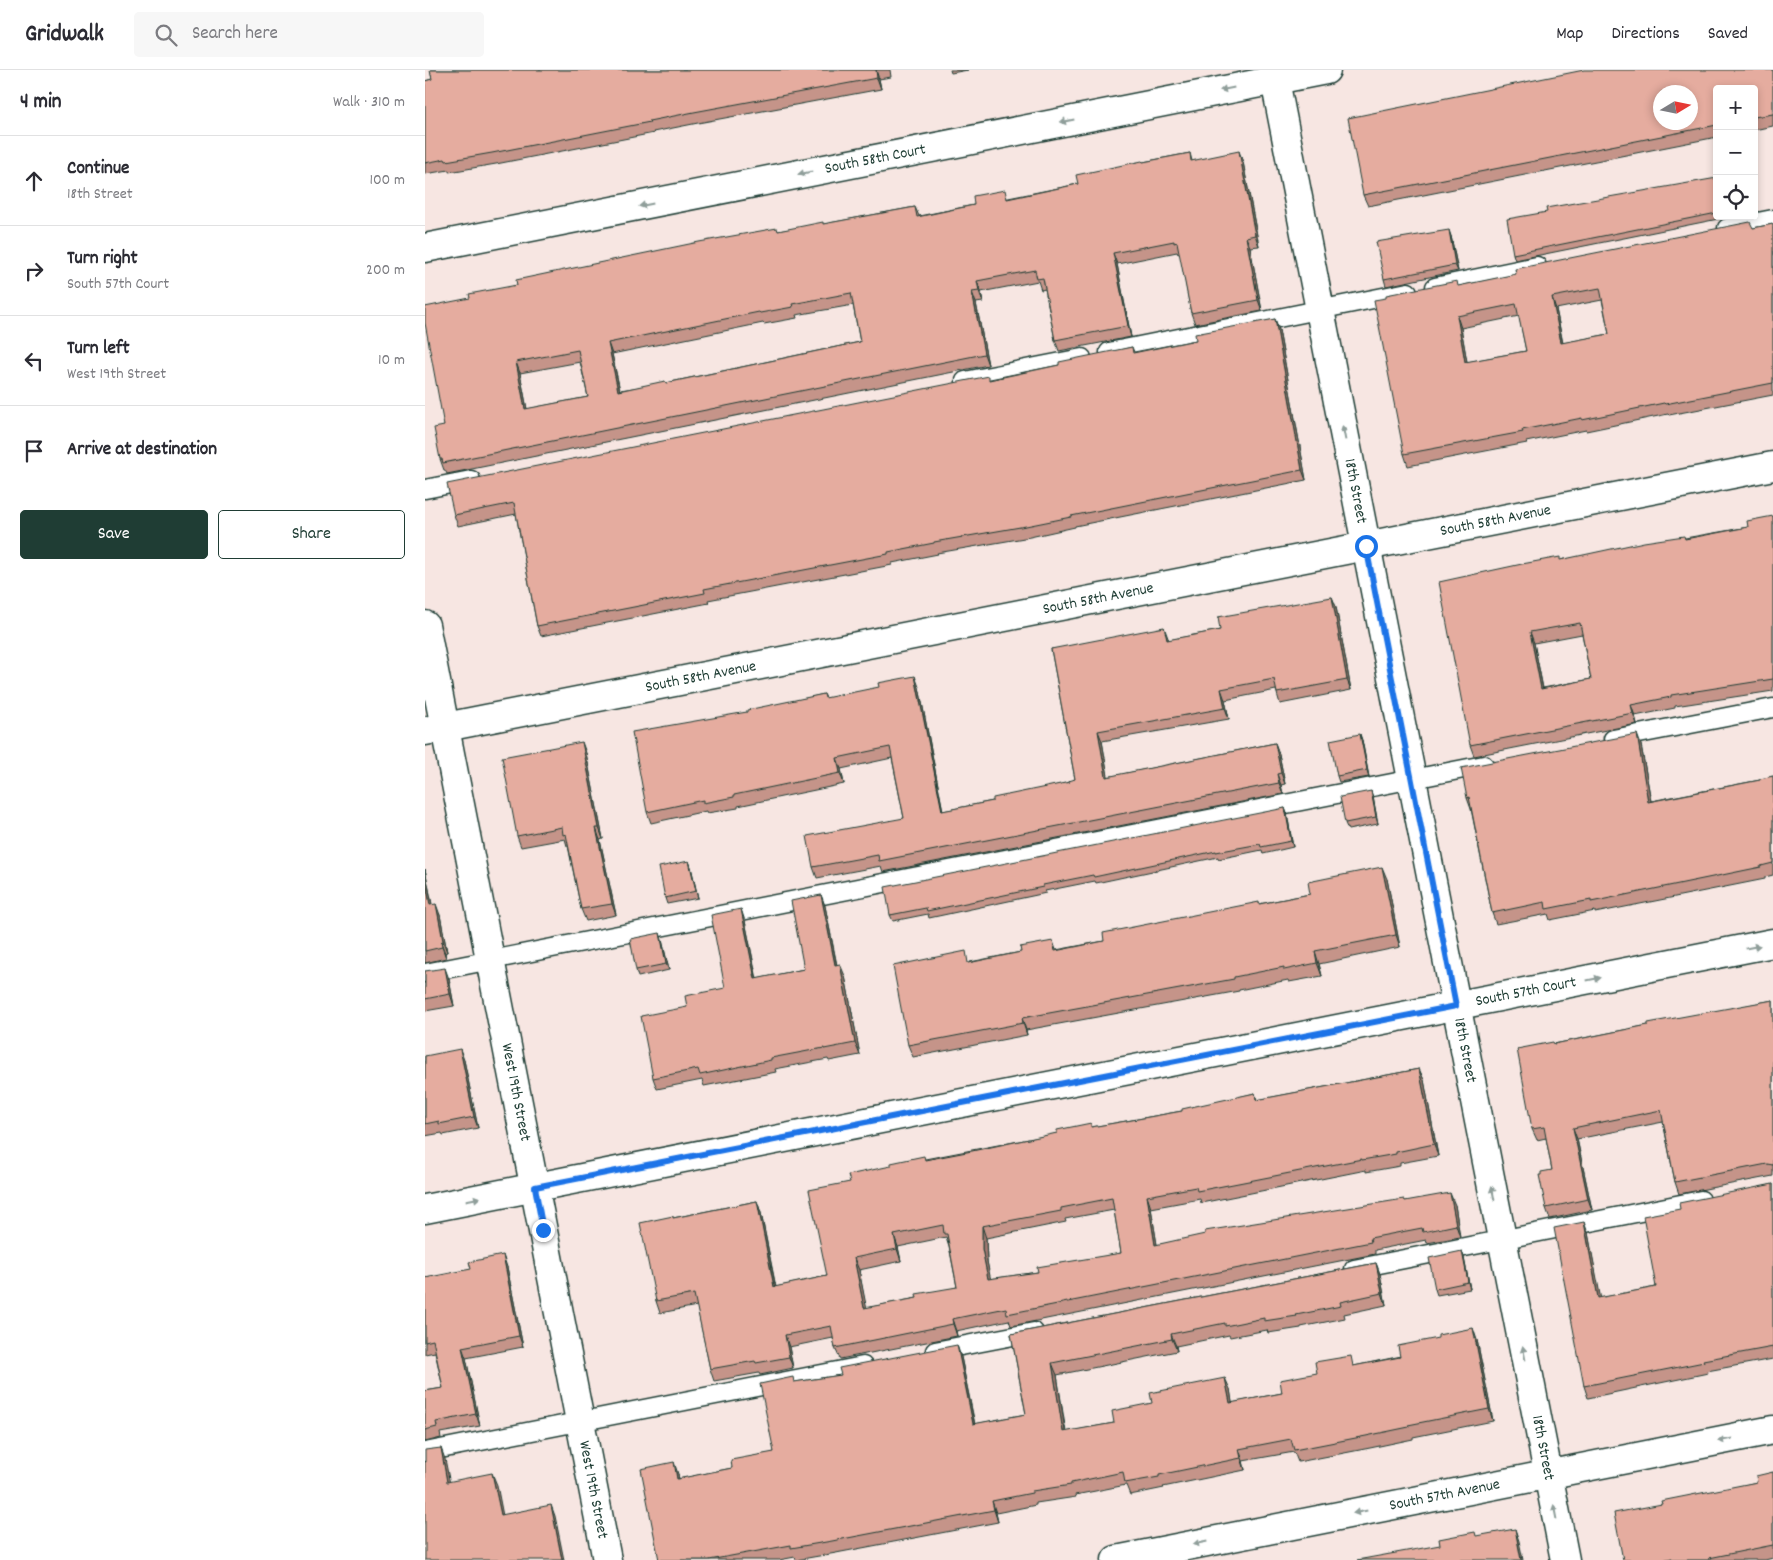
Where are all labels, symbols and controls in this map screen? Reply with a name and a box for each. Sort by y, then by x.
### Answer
search box [134,12,484,57]
text: Gridwalk [25,18,104,52]
icon: search [152,21,180,49]
text: Search here [192,21,278,48]
text: Map [1556,22,1583,47]
text: Directions [1611,22,1680,47]
text: Saved [1708,22,1748,47]
north arrow [1653,85,1698,130]
map controls [1713,85,1758,220]
button: + [1713,85,1758,130]
one-way arrow [1218,86,1234,94]
text: 4 min [20,88,62,118]
text: Walk · 310 m [333,91,405,114]
one-way arrow [1060,117,1075,125]
button: − [1713,130,1758,175]
street label: South 58th Court [823,138,928,180]
text: Continue [67,156,129,183]
icon: ahead [20,167,48,195]
text: 100 m [369,169,405,192]
one-way arrow [798,169,813,177]
button: locate [1713,175,1758,220]
text: 18th Street [67,183,133,206]
one-way arrow [637,201,653,209]
text: Turn right [67,246,138,273]
icon: right [20,257,48,285]
text: 200 m [366,259,405,282]
text: South 57th Court [67,273,169,296]
text: Turn left [67,336,130,363]
icon: left [20,347,48,375]
text: 10 m [378,349,405,372]
text: West 19th Street [67,363,166,386]
one-way arrow [1339,424,1347,440]
icon: arrive [20,437,48,465]
text: Arrive at destination [67,437,217,464]
street label: 18th Street [1338,457,1373,526]
street label: South 58th Avenue [1438,498,1553,543]
button: Save [20,510,208,559]
button: Share [218,510,405,559]
route start [1355,535,1378,558]
street label: South 58th Avenue [1041,577,1156,621]
street label: South 58th Avenue [643,655,758,699]
one-way arrow [1746,943,1761,951]
street label: South 57th Court [1473,971,1578,1013]
one-way arrow [1586,974,1602,982]
street label: 18th Street [1448,1016,1483,1085]
street label: West 19th Street [495,1041,537,1143]
one-way arrow [1489,1186,1497,1201]
one-way arrow [465,1195,481,1203]
route end [532,1219,555,1242]
one-way arrow [1520,1344,1528,1360]
street label: 18th Street [1525,1413,1561,1482]
one-way arrow [1718,1436,1733,1444]
street label: West 19th Street [573,1439,614,1541]
street label: South 57th Avenue [1387,1473,1502,1517]
one-way arrow [1551,1504,1559,1520]
one-way arrow [1352,1508,1367,1516]
one-way arrow [1192,1540,1208,1548]

